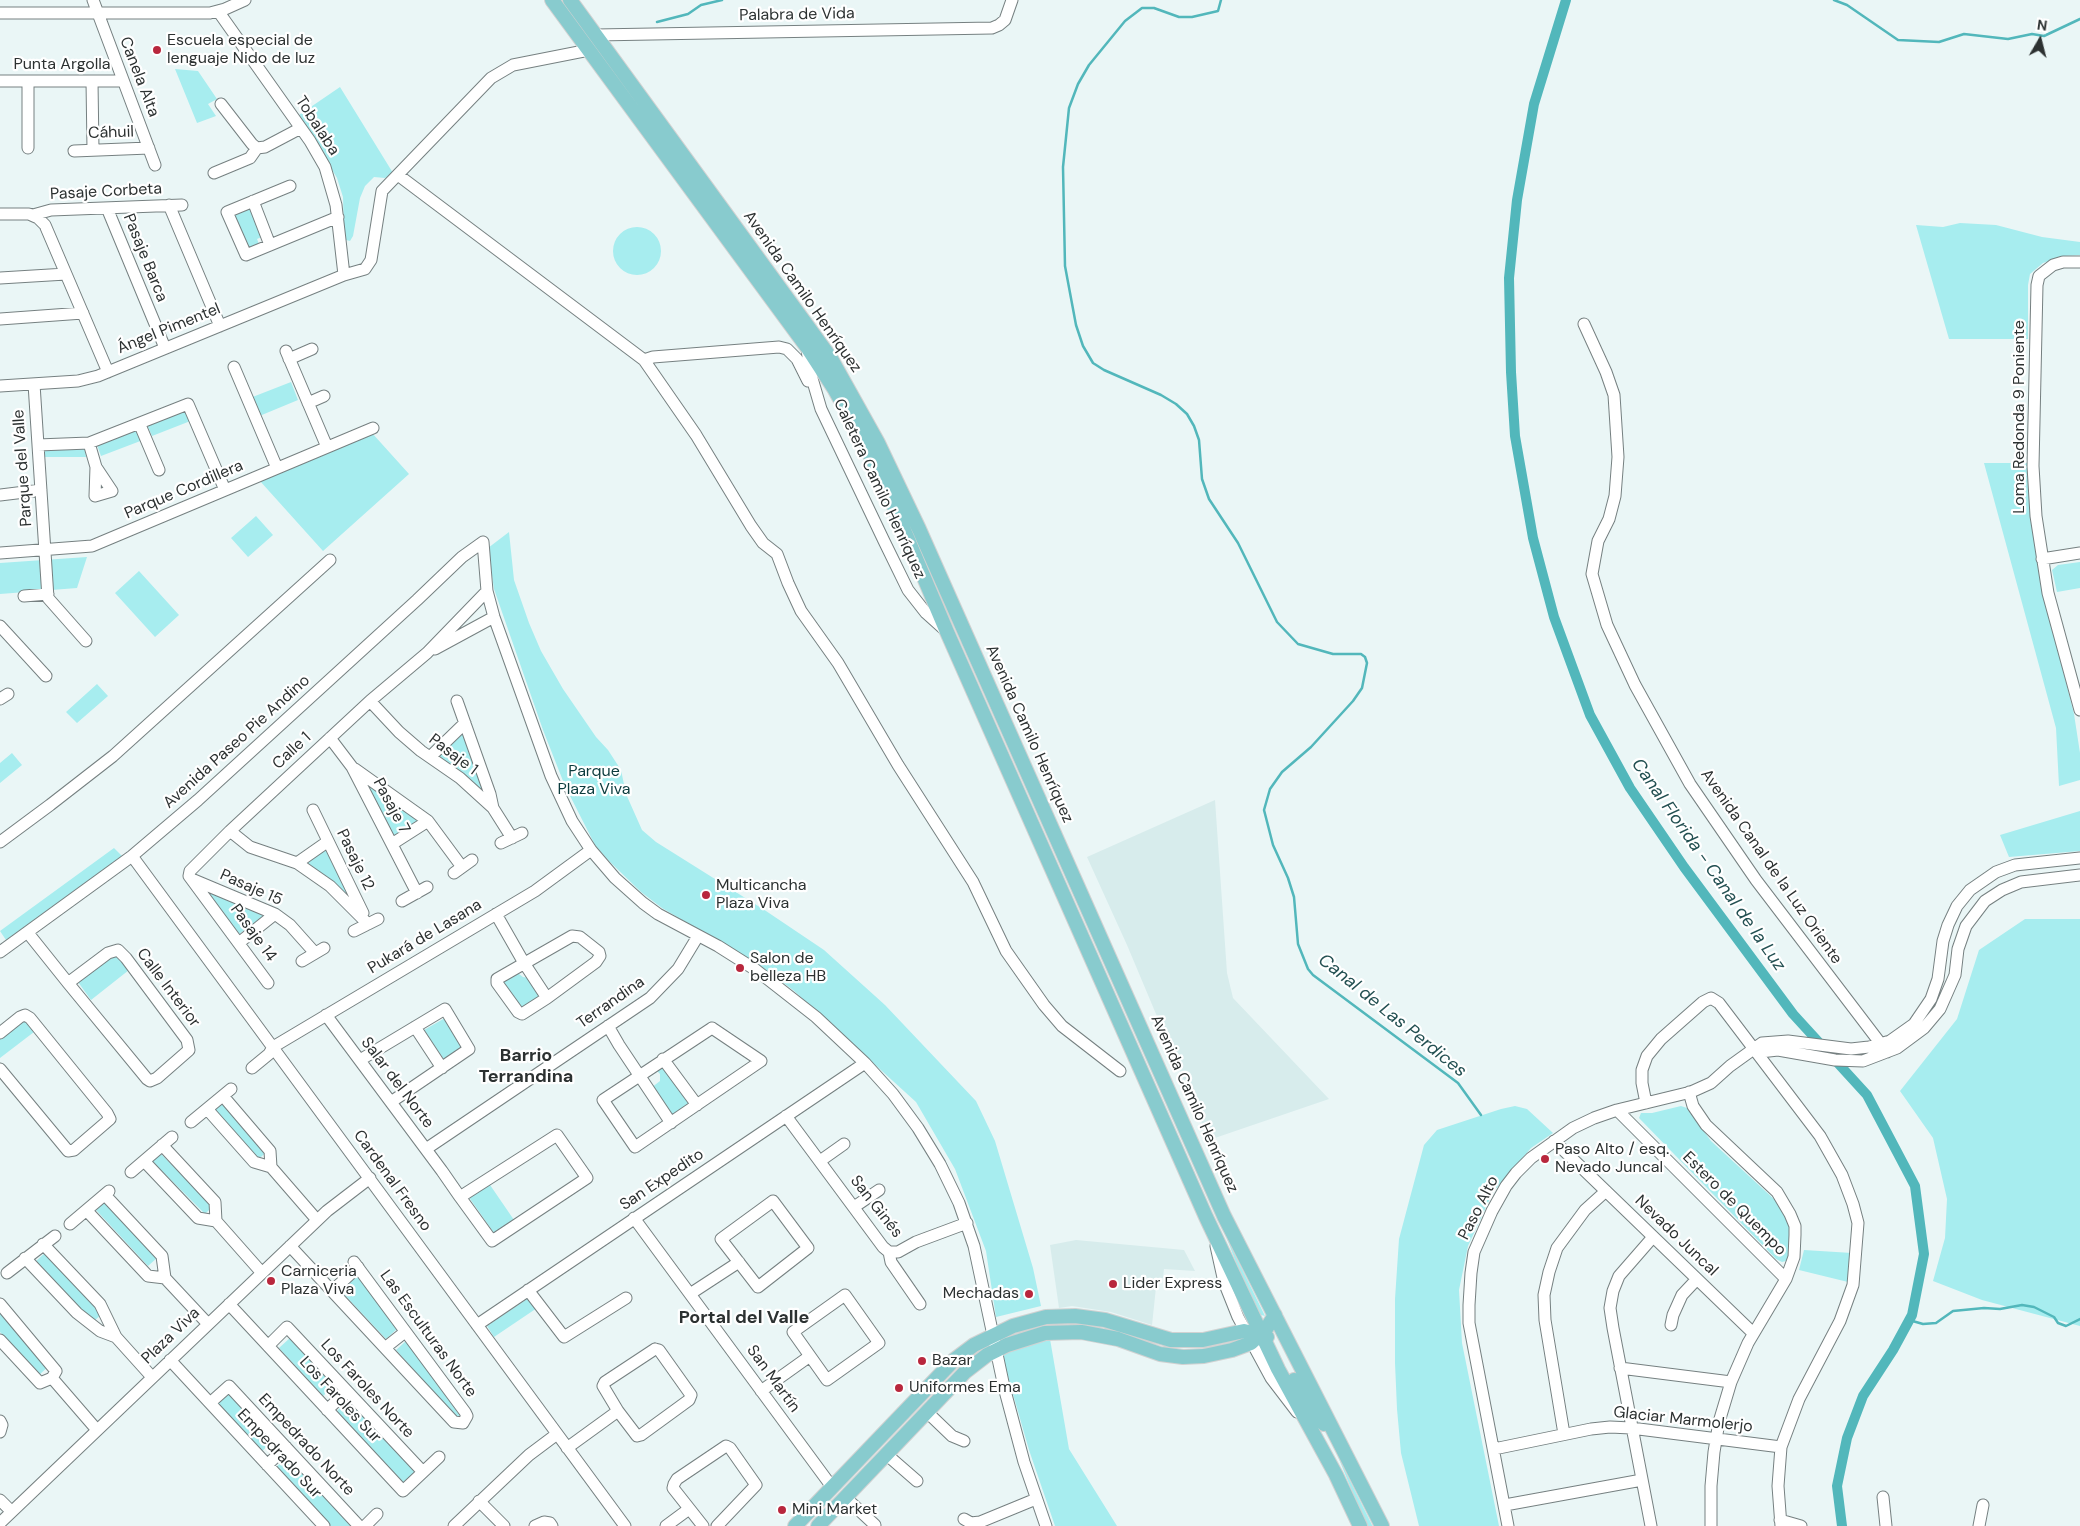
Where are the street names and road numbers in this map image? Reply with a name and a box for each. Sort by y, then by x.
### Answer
street label: Palabra de Vida [739,4,855,26]
street label: Canela Alta [115,34,163,120]
street label: Punta Argolla [13,55,111,75]
street label: Tobalaba [291,93,343,159]
street label: Cáhuil [88,123,134,143]
street label: Pasaje Corbeta [49,179,163,205]
street label: Avenida Camilo Henríquez [739,208,865,376]
street label: Pasaje Barca [119,211,171,305]
street label: Ángel Pimentel [115,300,223,358]
street label: Loma Redonda 9 Poniente [2010,320,2030,514]
street label: Caletera Camilo Henríquez [829,396,929,582]
street label: Parque del Valle [9,409,37,527]
street label: Parque Cordillera [122,456,246,524]
street label: Avenida Camilo Henríquez [981,642,1077,826]
street label: Avenida Paseo Pie Andino [160,671,314,813]
street label: Calle 1 [269,728,315,774]
street label: Pasaje 1 [425,730,481,780]
street label: Avenida Canal de la Luz Oriente [1696,766,1846,968]
street label: Pasaje 7 [368,775,414,837]
street label: Pasaje 12 [332,826,378,894]
street label: Pasaje 15 [217,866,285,910]
street label: Pukará de Lasana [365,896,485,978]
street label: Pasaje 14 [226,901,280,965]
street label: Calle Interior [132,945,204,1031]
street label: Terrandina [574,973,648,1033]
street label: Avenida Camilo Henríquez [1146,1012,1242,1196]
street label: Salar del Norte [357,1034,437,1132]
street label: Cardenal Fresno [349,1127,435,1235]
street label: San Expedito [616,1145,708,1215]
street label: Estero de Quempo [1678,1148,1790,1260]
street label: San Ginés [846,1172,906,1242]
street label: Paso Alto [1455,1173,1503,1243]
street label: Nevado Juncal [1630,1192,1722,1280]
street label: Las Esculturas Norte [375,1267,481,1401]
street label: Plaza Viva [138,1304,204,1368]
street label: Los Faroles Norte [316,1336,418,1442]
street label: San Martín [742,1342,804,1416]
street label: Los Faroles Sur [295,1353,385,1447]
street label: Empedrado Norte [254,1390,358,1500]
street label: Glaciar Marmolerjo [1612,1403,1754,1437]
street label: Empedrado Sur [233,1405,325,1503]

